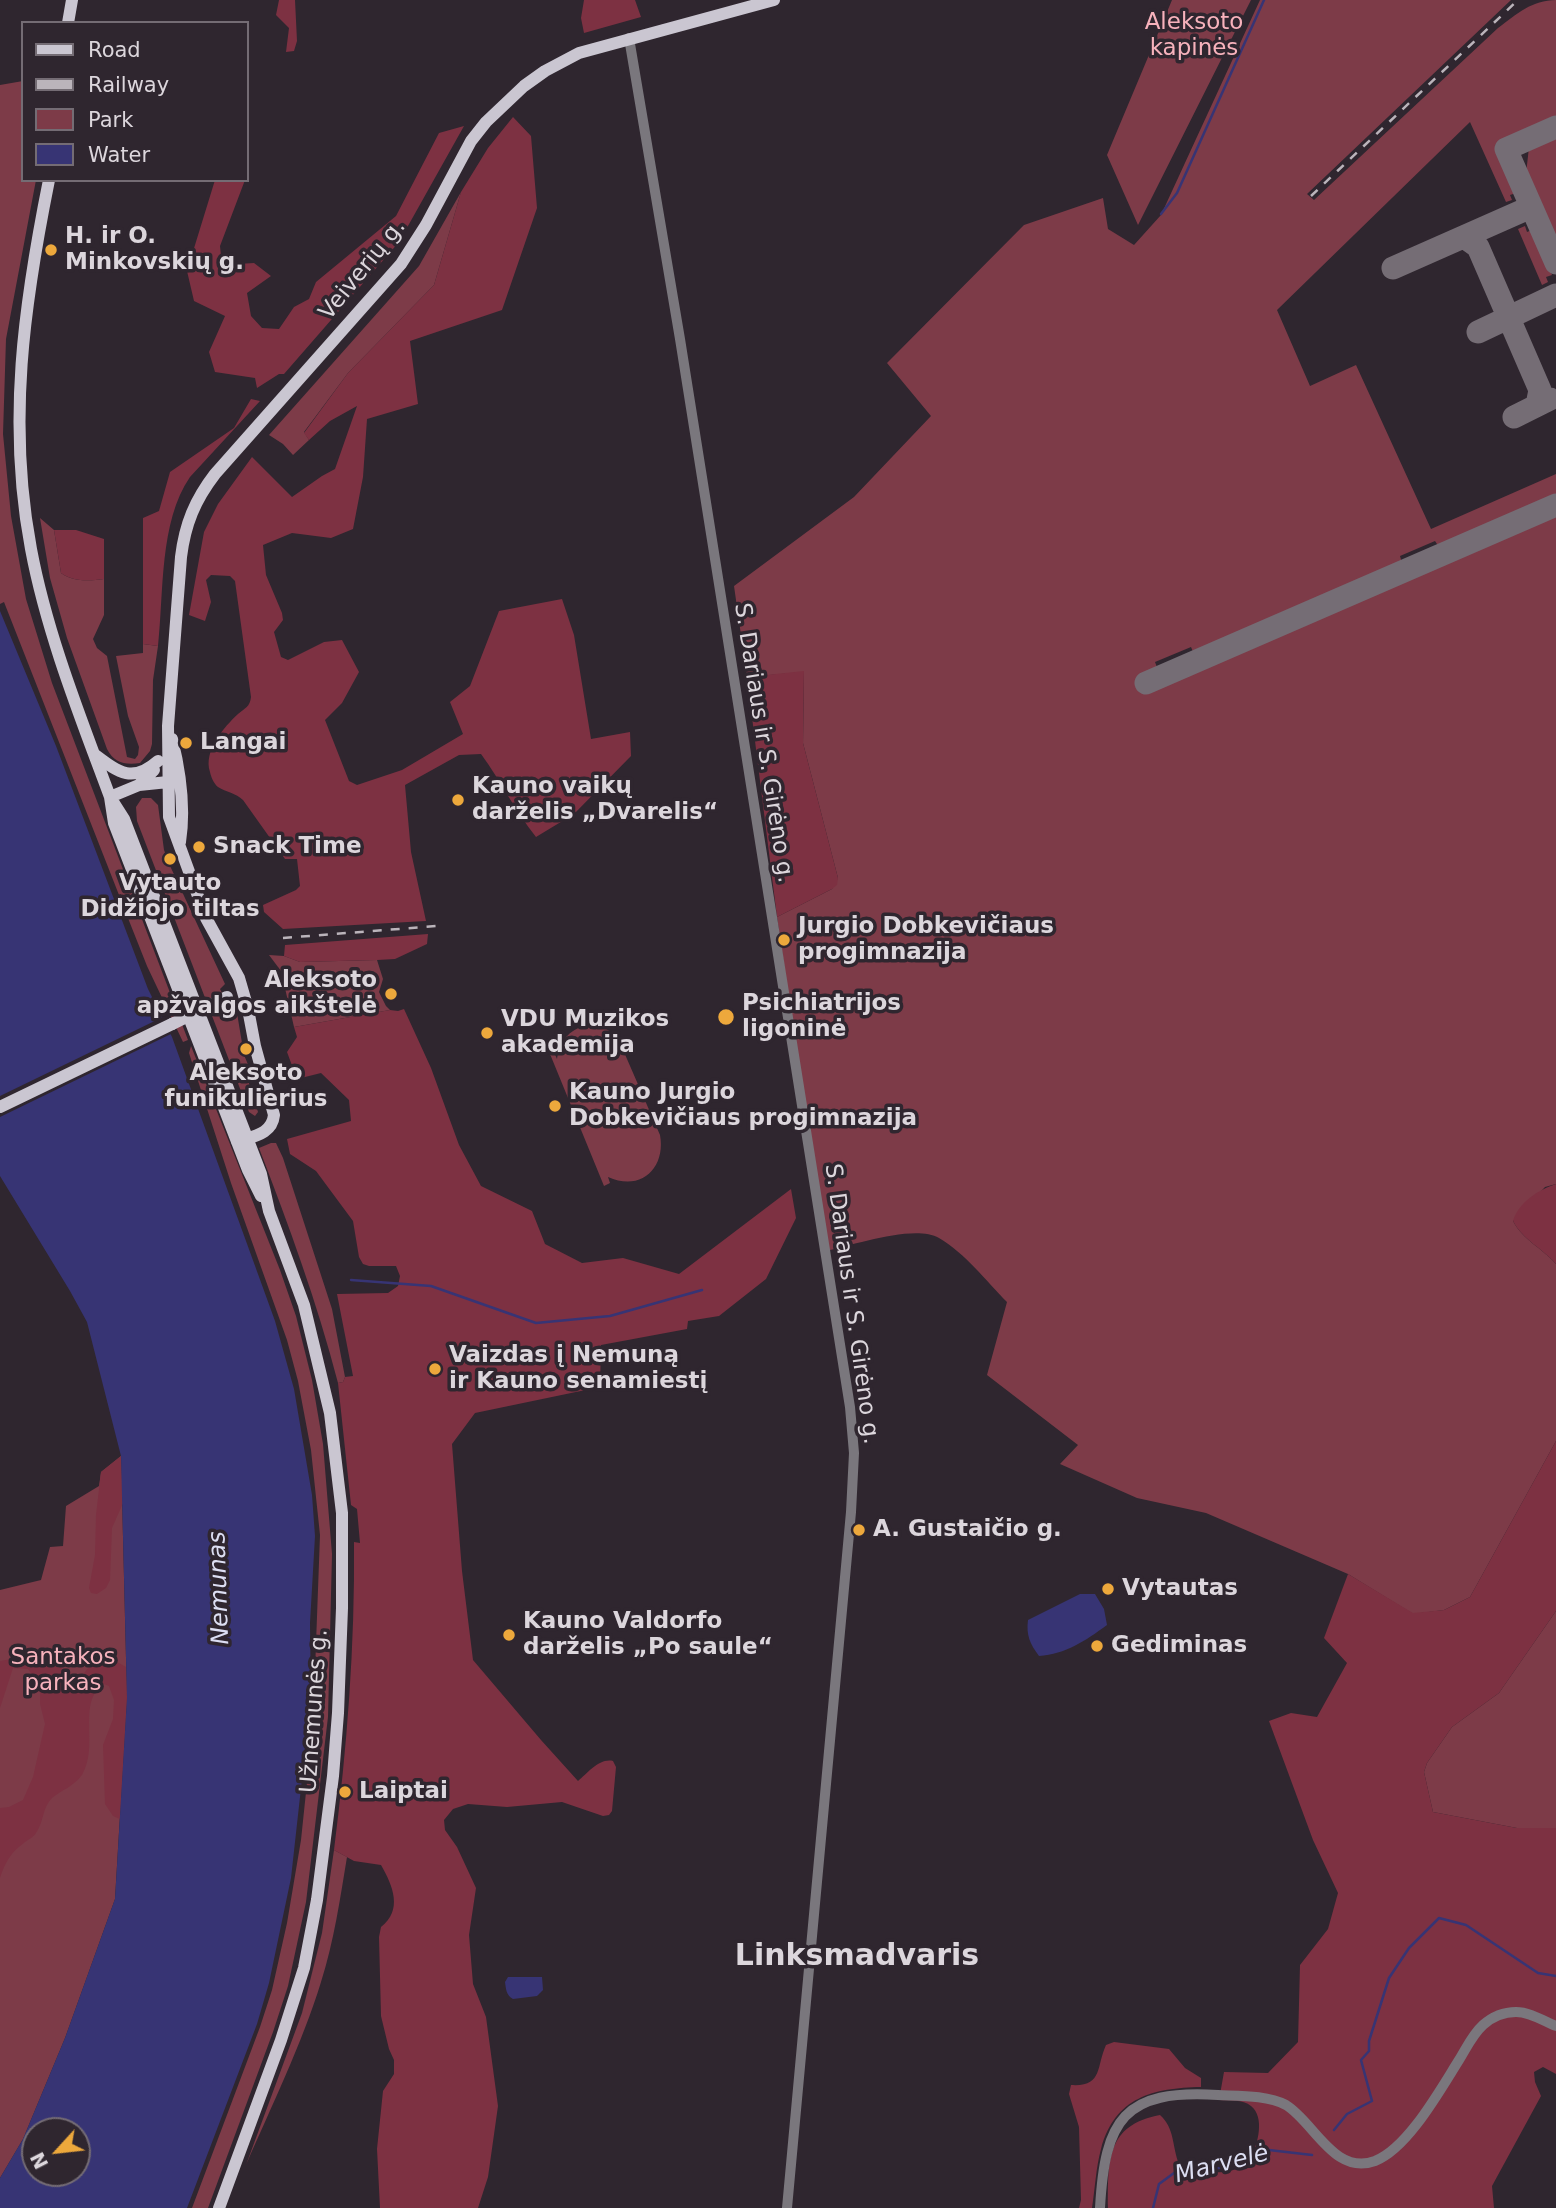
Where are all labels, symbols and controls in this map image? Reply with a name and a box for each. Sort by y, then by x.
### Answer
park label: Aleksoto kapinės [1145,9,1243,63]
legend [21,21,248,182]
text: Road [88,38,141,62]
text: Railway [88,73,169,97]
text: Park [88,108,133,132]
text: Water [88,143,150,167]
street label: Veiverių g. [314,214,412,326]
place label: H. ir O. Minkovskių g. [65,223,244,277]
marker: H. ir O. Minkovskių g. [43,242,59,258]
street label: S. Dariaus ir S. Girėno g. [727,601,799,885]
place label: Langai [200,729,286,757]
marker: Langai [178,735,194,751]
place label: Kauno vaikų darželis „Dvarelis“ [472,773,718,827]
marker: Kauno vaikų darželis „Dvarelis“ [450,792,466,808]
place label: Snack Time [213,833,362,861]
marker: Snack Time [191,839,207,855]
marker: Vytauto Didžiojo tiltas [162,851,178,867]
place label: Vytauto Didžiojo tiltas [80,870,260,924]
place label: Jurgio Dobkevičiaus progimnazija [798,913,1054,967]
marker: Jurgio Dobkevičiaus progimnazija [776,932,792,948]
place label: Aleksoto apžvalgos aikštelė [137,967,377,1021]
marker: Aleksoto apžvalgos aikštelė [383,986,399,1002]
place label: Psichiatrijos ligoninė [742,990,901,1044]
place label: VDU Muzikos akademija [501,1006,669,1060]
marker: Psichiatrijos ligoninė [716,1007,736,1027]
marker: VDU Muzikos akademija [479,1025,495,1041]
marker: Aleksoto funikulierius [238,1041,254,1057]
place label: Aleksoto funikulierius [165,1060,327,1114]
place label: Kauno Jurgio Dobkevičiaus progimnazija [569,1079,917,1133]
marker: Kauno Jurgio Dobkevičiaus progimnazija [547,1098,563,1114]
street label: S. Dariaus ir S. Girėno g. [818,1162,884,1446]
place label: Vaizdas į Nemuną ir Kauno senamiestį [449,1342,707,1396]
marker: Vaizdas į Nemuną ir Kauno senamiestį [427,1361,443,1377]
place label: A. Gustaičio g. [873,1516,1062,1544]
marker: A. Gustaičio g. [851,1522,867,1538]
water label: Nemunas [204,1531,236,1645]
place label: Vytautas [1122,1575,1238,1603]
marker: Vytautas [1100,1581,1116,1597]
place label: Kauno Valdorfo darželis „Po saule“ [523,1608,773,1662]
marker: Kauno Valdorfo darželis „Po saule“ [501,1627,517,1643]
street label: Užnemunės g. [295,1628,335,1794]
place label: Gediminas [1111,1632,1247,1660]
marker: Gediminas [1089,1638,1105,1654]
park label: Santakos parkas [11,1644,115,1698]
place label: Laiptai [359,1778,448,1806]
marker: Laiptai [337,1784,353,1800]
district label: Linksmadvaris [735,1939,979,1975]
north arrow [21,2117,91,2187]
water label: Marvelė [1172,2139,1272,2191]
text: N [26,2149,52,2173]

